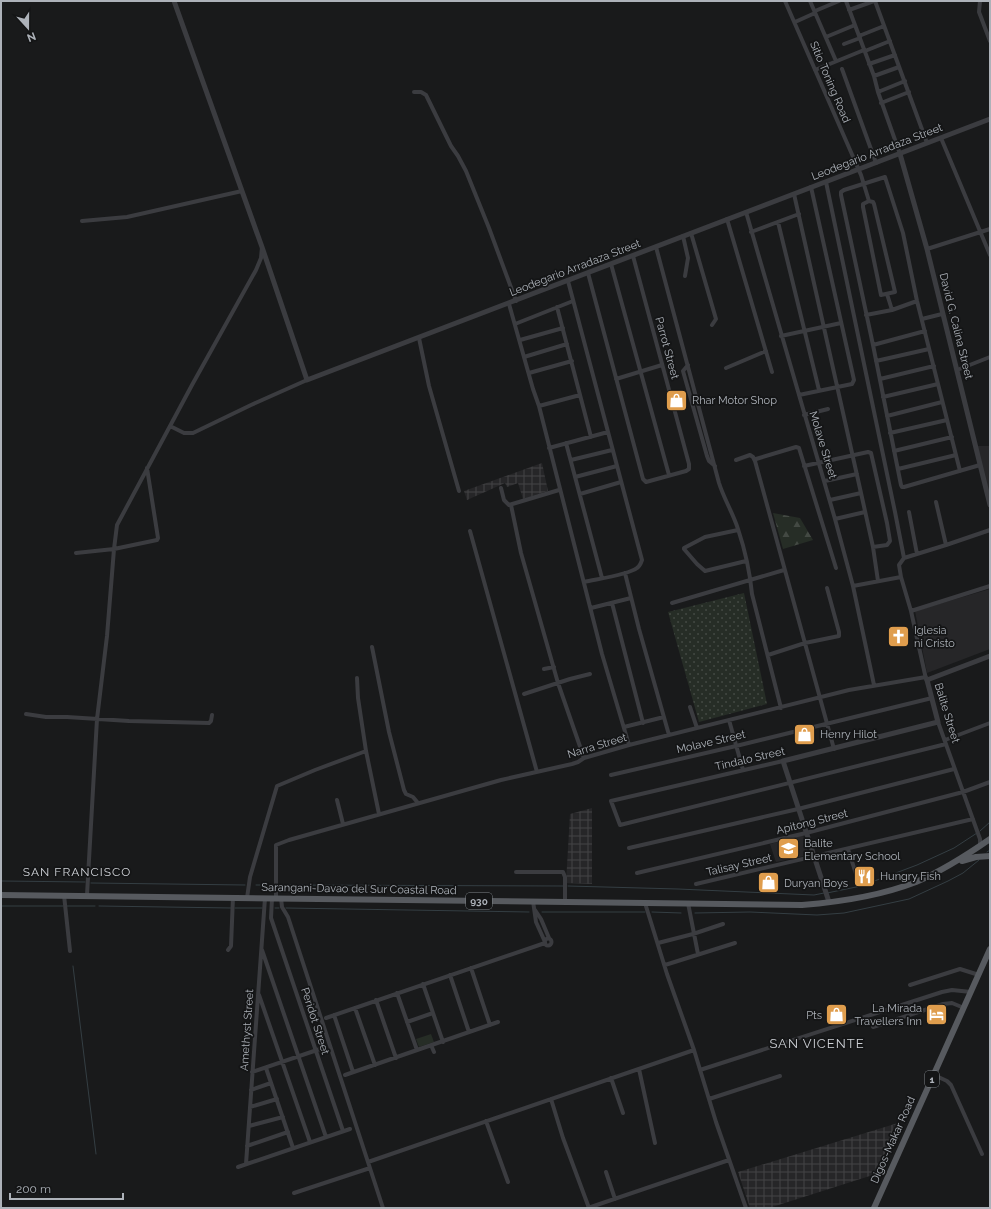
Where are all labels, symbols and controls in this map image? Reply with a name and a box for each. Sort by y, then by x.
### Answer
north arrow [8,8,48,48]
text: N [25,29,38,44]
street label: Sitio Toning Road [807,39,853,125]
street label: Leodegario Arradaza Street [810,121,945,183]
street label: Leodegario Arradaza Street [508,237,643,299]
street label: David G. Calina Street [937,272,976,381]
street label: Parrot Street [652,316,682,381]
shop icon: Rhar Motor Shop [663,387,689,413]
place label: Rhar Motor Shop [692,394,777,407]
street label: Molave Street [807,409,840,481]
church icon: Iglesia ni Cristo [886,623,912,649]
place label: Iglesia ni Cristo [914,624,955,650]
street label: Balite Street [932,681,962,745]
shop icon: Henry Hilot [792,721,818,747]
street label: Molave Street [675,728,747,756]
place label: Henry Hilot [820,728,877,741]
street label: Narra Street [566,731,629,761]
street label: Tindalo Street [714,745,786,773]
street label: Apitong Street [775,807,849,837]
school or university icon: Balite Elementary School [776,836,802,862]
place label: Balite Elementary School [804,837,900,863]
street label: Talisay Street [705,851,773,879]
restaurant icon: Hungry Fish [851,863,877,889]
district label: SAN FRANCISCO [23,865,131,879]
shop icon: Duryan Boys [756,870,782,896]
place label: Hungry Fish [880,870,941,883]
place label: Duryan Boys [784,877,848,890]
street label: Sarangani-Davao del Sur Coastal Road [261,881,457,897]
road number: 930 [466,893,492,909]
street label: Peridot Street [298,986,332,1056]
street label: Amethyst Street [238,988,256,1071]
hotel icon: La Mirada Travellers Inn [924,1001,950,1027]
shop icon: Pts [824,1002,850,1028]
place label: La Mirada Travellers Inn [855,1002,922,1028]
place label: Pts [806,1009,822,1022]
district label: SAN VICENTE [769,1036,865,1051]
road number: 1 [925,1071,939,1087]
street label: Digos-Makar Road [868,1094,918,1185]
scale bar [10,1175,123,1201]
text: 200 m [16,1182,51,1196]

